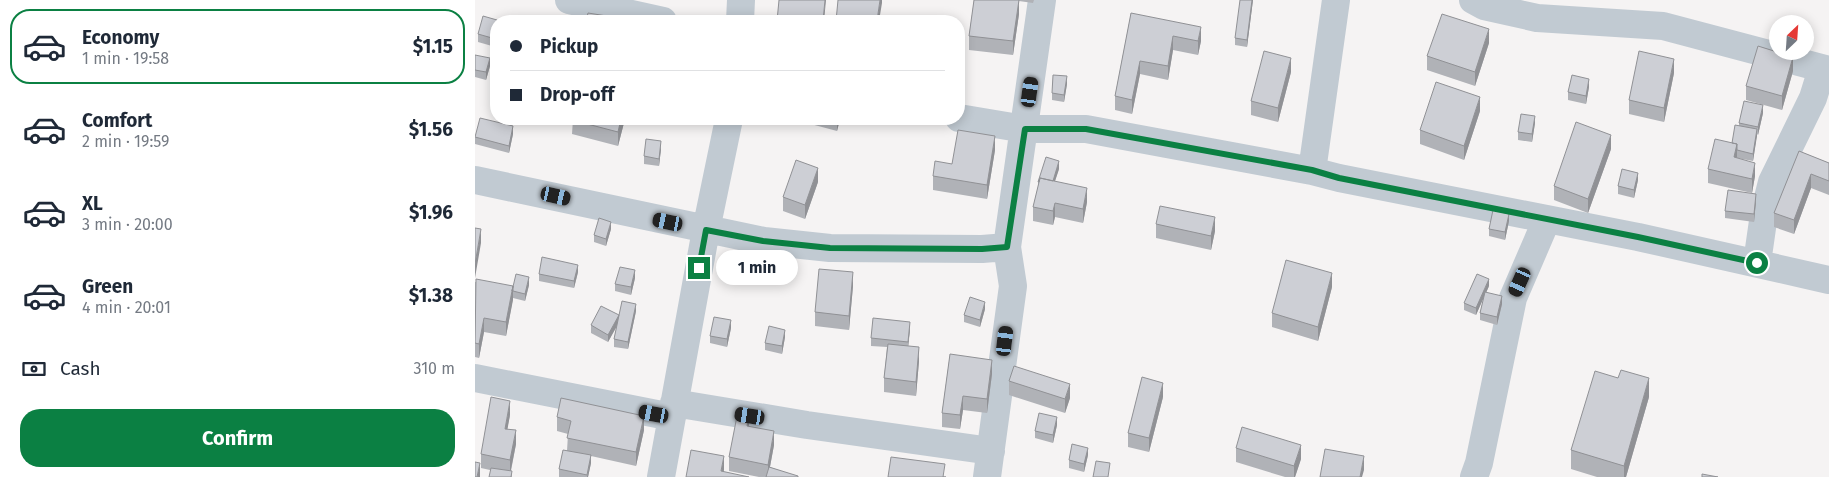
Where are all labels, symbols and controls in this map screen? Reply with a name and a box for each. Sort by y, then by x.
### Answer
north arrow [1769,15,1814,60]
map controls [1769,15,1814,60]
icon: car [22,24,67,69]
text: Economy [82,26,159,49]
text: $1.15 [413,35,453,58]
text: Pickup [540,35,598,58]
text: 1 min · 19:58 [82,49,169,68]
car [1020,76,1039,108]
text: Drop-off [540,83,614,106]
icon: car [22,107,67,152]
text: Comfort [82,109,152,132]
text: $1.56 [409,118,453,141]
text: 2 min · 19:59 [82,132,170,151]
car [539,185,572,207]
icon: car [22,190,67,235]
text: XL [82,192,103,215]
text: $1.96 [409,201,453,224]
car [651,212,684,232]
text: 3 min · 20:00 [82,215,173,234]
callout: 1 min [717,250,799,286]
route start [1746,252,1768,274]
route end [688,257,710,279]
text: 1 min [738,258,776,277]
car [1507,265,1532,299]
icon: car [22,273,67,318]
text: Green [82,275,133,298]
text: $1.38 [409,284,453,307]
text: 4 min · 20:01 [82,298,171,317]
car [995,325,1014,357]
icon: cash [20,355,48,383]
text: Cash [60,357,101,380]
text: 310 m [414,359,455,378]
car [637,404,670,424]
car [734,406,765,426]
button: Confirm [20,409,455,467]

